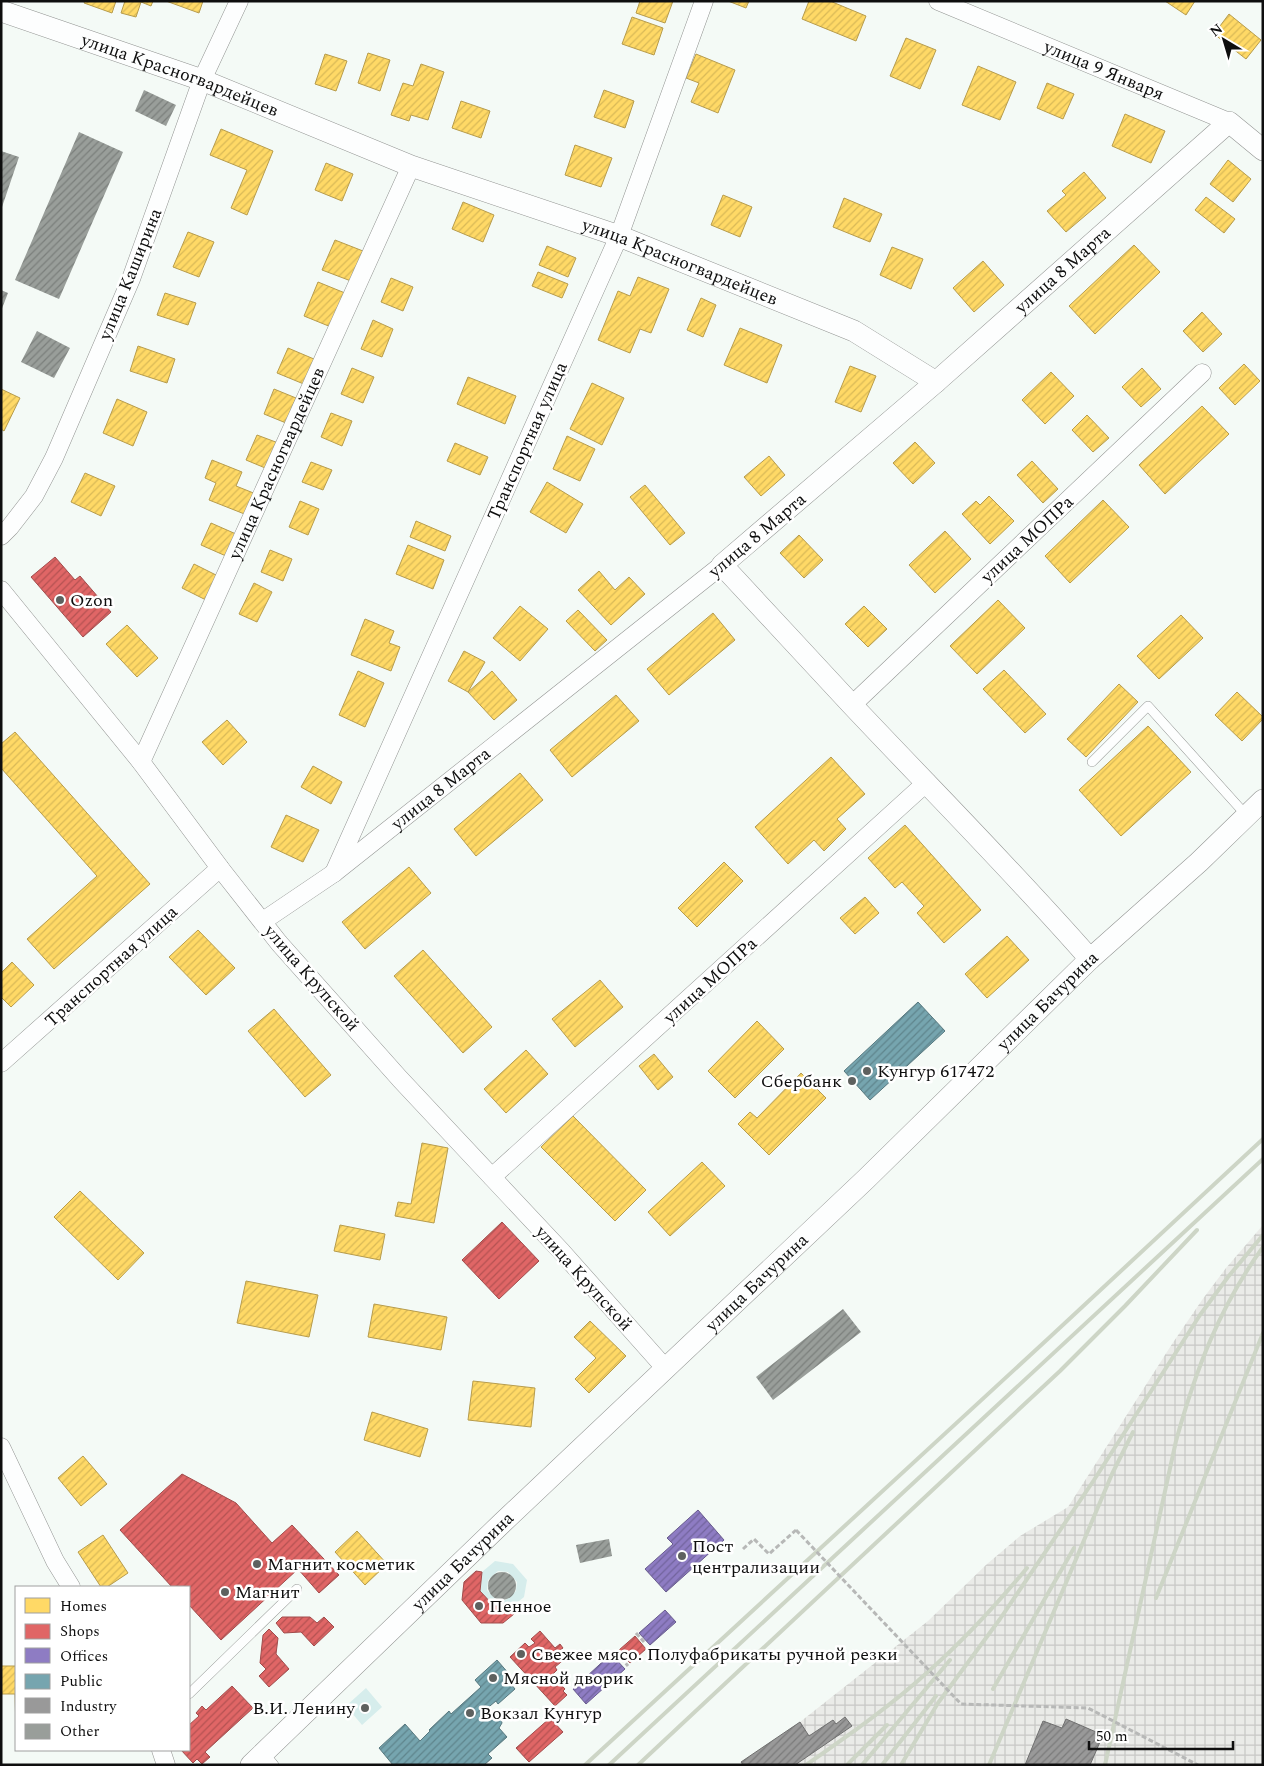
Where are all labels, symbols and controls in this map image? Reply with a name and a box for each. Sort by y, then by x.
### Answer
north arrow [1199,15,1249,65]
text: N [1205,18,1227,42]
street label: улица Красногвардейцев [77,26,283,124]
street label: улица 9 Января [1039,33,1168,108]
street label: улица Каширина [91,204,169,345]
street label: улица Красногвардейцев [577,211,782,313]
street label: улица 8 Марта [1008,220,1117,321]
street label: Транспортная улица [480,357,575,525]
street label: улица Красногвардейцев [221,363,332,565]
street label: улица 8 Марта [702,486,812,585]
street label: улица МОПРа [974,489,1080,590]
place label: Ozon [70,587,113,614]
marker: Ozon [54,594,66,606]
street label: улица 8 Марта [385,740,497,837]
street label: Транспортная улица [39,899,184,1034]
street label: улица Крупской [257,918,366,1038]
street label: улица МОПРа [656,931,764,1031]
street label: улица Бачурина [990,944,1105,1058]
place label: Кунгур 617472 [877,1058,994,1085]
marker: Кунгур 617472 [861,1065,873,1077]
place label: Сбербанк [761,1068,842,1095]
marker: Сбербанк [846,1075,858,1087]
street label: улица Крупской [528,1219,639,1337]
street label: улица Бачурина [699,1227,815,1339]
street label: улица Бачурина [405,1505,520,1618]
place label: Пост централизации [692,1533,820,1581]
marker: Пост централизации [676,1550,688,1562]
place label: Магнит косметик [267,1551,415,1578]
marker: Магнит косметик [251,1558,263,1570]
place label: Магнит [235,1579,300,1606]
legend [15,1586,190,1751]
marker: Магнит [219,1586,231,1598]
place label: Пенное [489,1593,552,1620]
text: Homes [60,1595,107,1618]
marker: Пенное [473,1600,485,1612]
text: Shops [60,1620,100,1643]
place label: Свежее мясо. Полуфабрикаты ручной резки [531,1641,898,1668]
text: Offices [60,1645,108,1668]
marker: Свежее мясо. Полуфабрикаты ручной резки [515,1648,527,1660]
place label: Мясной дворик [503,1665,634,1692]
text: Public [60,1670,103,1693]
marker: Мясной дворик [487,1672,499,1684]
text: Industry [60,1695,117,1718]
place label: В.И. Ленину [253,1695,356,1722]
place label: Вокзал Кунгур [480,1700,602,1727]
marker: В.И. Ленину [359,1702,371,1714]
marker: Вокзал Кунгур [464,1707,476,1719]
scale bar [1089,1718,1233,1750]
text: Other [60,1720,99,1743]
text: 50 m [1096,1725,1128,1748]

